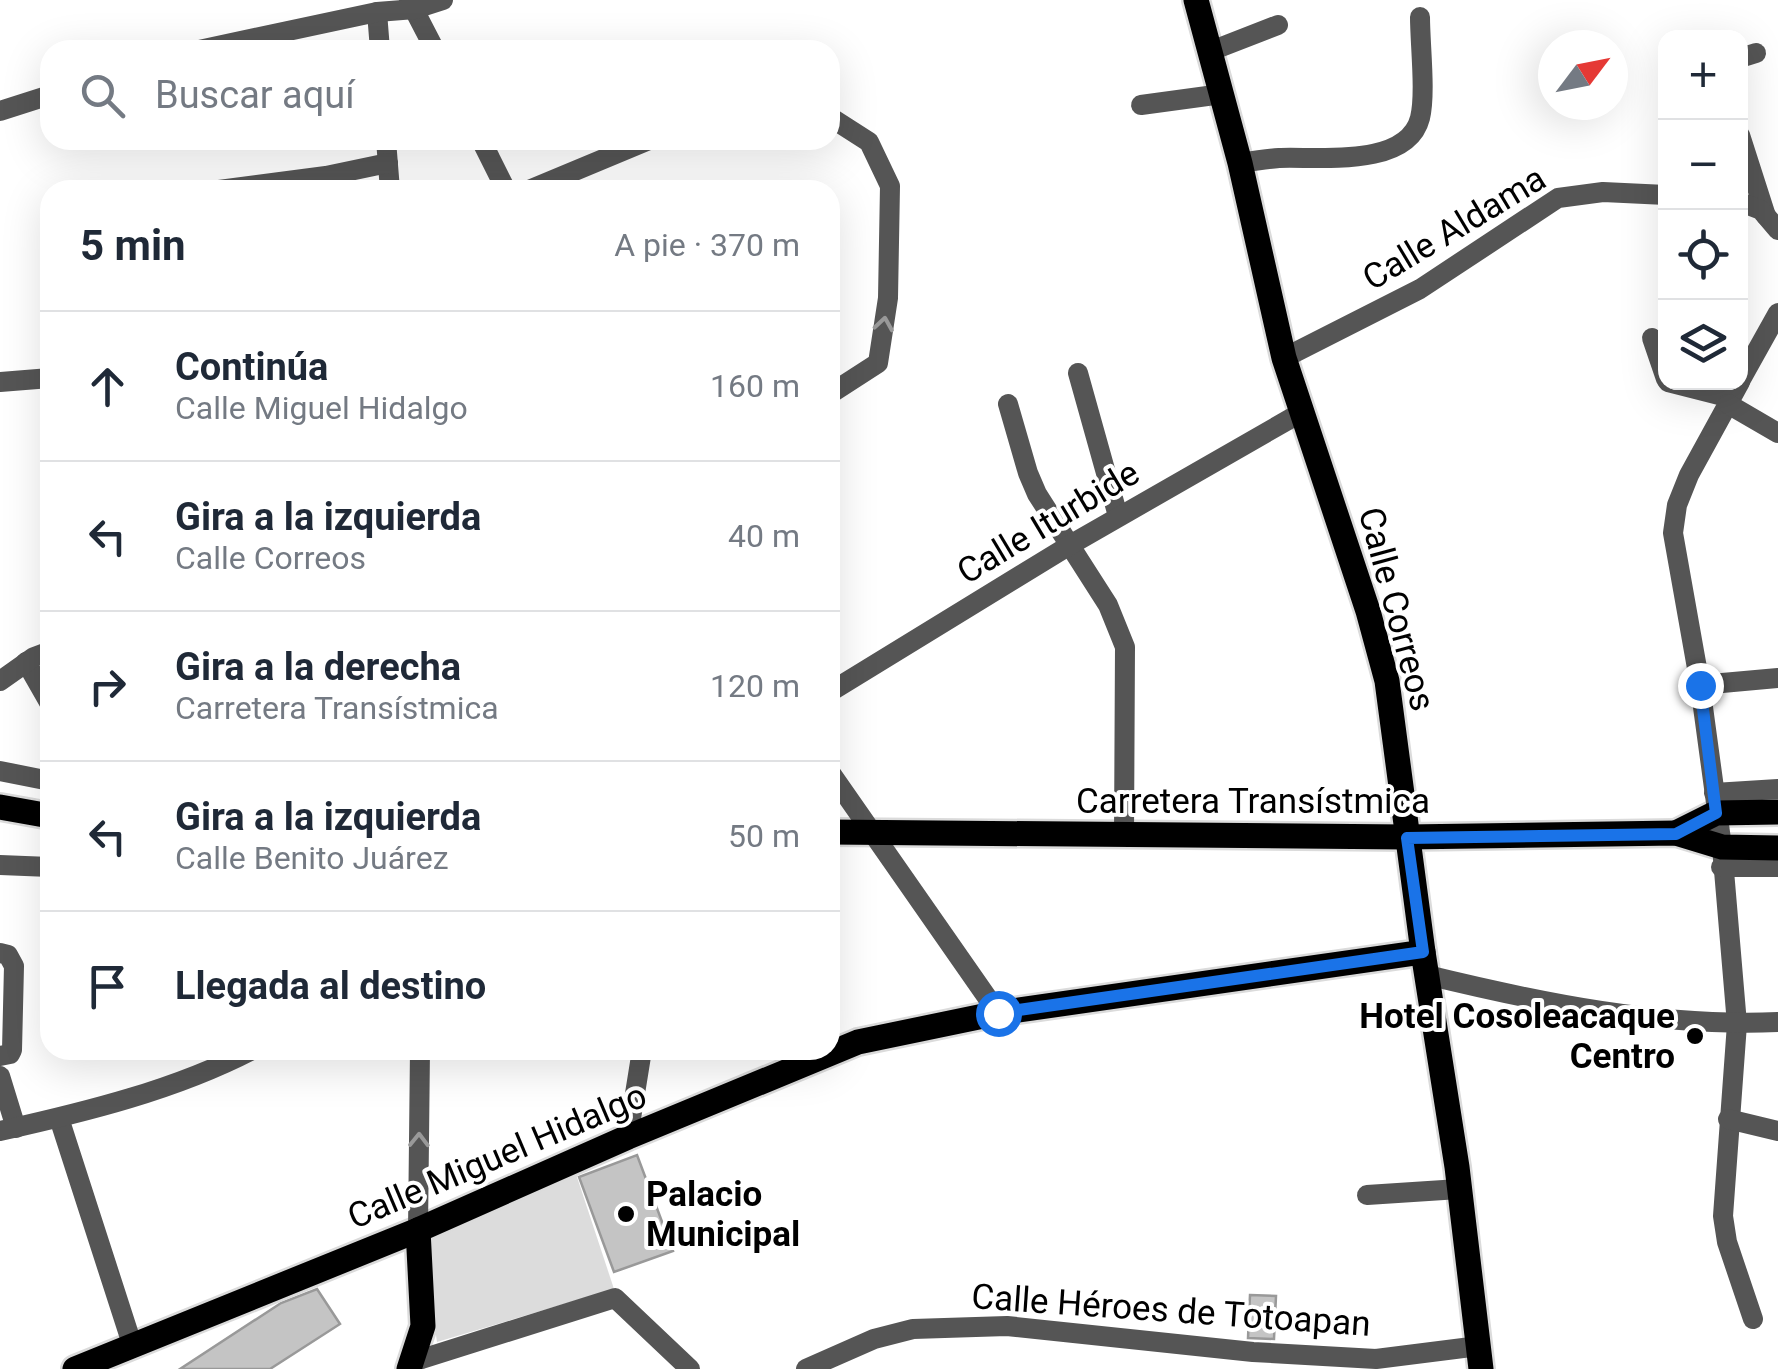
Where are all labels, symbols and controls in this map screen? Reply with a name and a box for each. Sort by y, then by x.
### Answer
north arrow [1538,30,1628,120]
map controls [1658,30,1748,390]
button: + [1658,30,1748,120]
search box [40,40,840,150]
icon: search [75,68,130,123]
text: Buscar aquí [155,73,355,117]
button: − [1658,120,1748,210]
street label: Calle Aldama [1355,158,1553,299]
button: locate [1658,210,1748,300]
text: 5 min [80,221,186,270]
text: A pie · 370 m [614,226,800,264]
button: layers [1658,300,1748,390]
one-way arrow [873,315,894,332]
text: Continúa [175,345,328,389]
icon: ahead [80,359,135,414]
text: 160 m [710,367,800,405]
text: Calle Miguel Hidalgo [175,389,468,427]
street label: Calle Iturbide [950,452,1147,593]
text: Gira a la izquierda [175,495,481,539]
street label: Calle Correos [1350,503,1443,715]
icon: left [80,509,135,564]
text: 40 m [728,517,800,555]
text: Calle Correos [175,539,366,577]
text: Gira a la derecha [175,645,461,689]
icon: right [80,659,135,714]
route end [1678,663,1724,709]
text: 120 m [710,667,800,705]
text: Carretera Transístmica [175,689,499,727]
street label: Carretera Transístmica [1076,781,1430,822]
text: Gira a la izquierda [175,795,481,839]
icon: left [80,809,135,864]
text: 50 m [728,817,800,855]
text: Calle Benito Juárez [175,839,449,877]
icon: arrive [80,959,135,1014]
text: Llegada al destino [175,964,486,1008]
route start [976,991,1022,1037]
place label: Hotel Cosoleacaque Centro [1359,996,1675,1077]
marker: Hotel Cosoleacaque Centro [1684,1025,1706,1047]
street label: Calle Miguel Hidalgo [342,1075,653,1238]
one-way arrow [408,1131,430,1146]
place label: Palacio Municipal [646,1174,800,1255]
marker: Palacio Municipal [615,1203,637,1225]
street label: Calle Héroes de Totoapan [970,1276,1372,1345]

